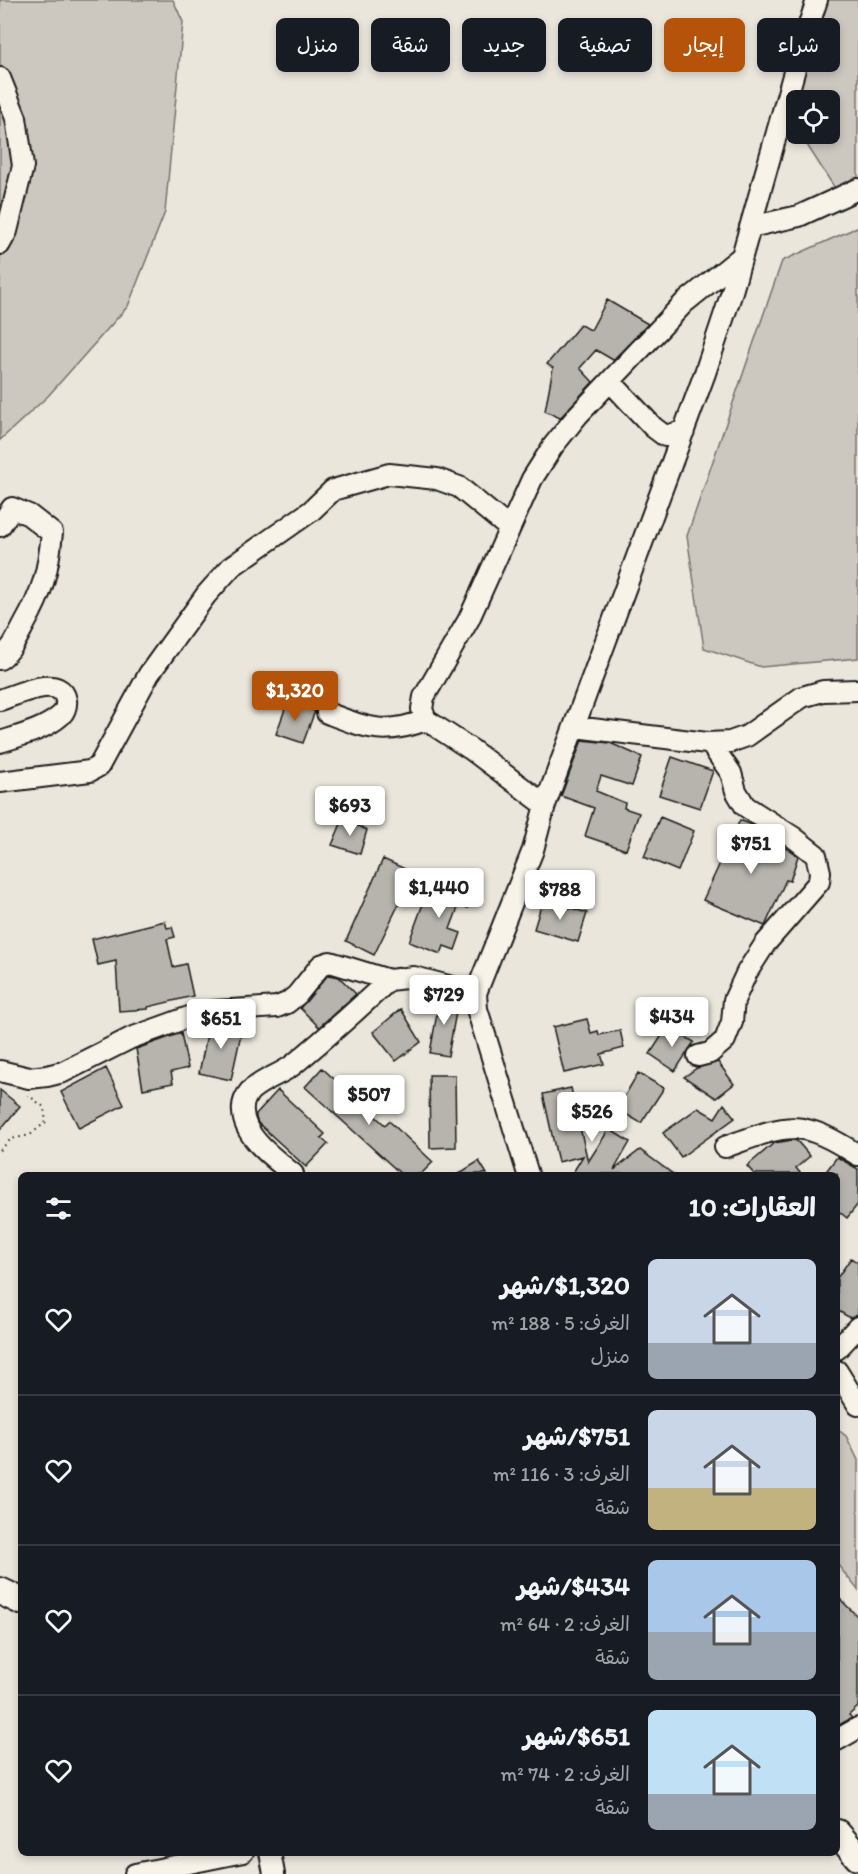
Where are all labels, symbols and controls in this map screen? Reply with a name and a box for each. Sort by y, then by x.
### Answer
chip: منزل [276,18,359,72]
chip: شقة [371,18,450,72]
chip: جديد [462,18,546,72]
chip: تصفية [558,18,652,72]
chip: إيجار [664,18,745,72]
chip: شراء [757,18,840,72]
map controls [786,90,840,144]
button: locate [786,90,840,144]
pin: $1,320 [246,671,344,722]
text: $1,320 [266,678,324,702]
pin: $693 [314,786,386,837]
text: $693 [329,793,371,817]
pin: $751 [715,824,787,875]
text: $751 [731,831,771,855]
pin: $1,440 [390,868,488,919]
pin: $788 [524,870,596,921]
text: $1,440 [409,875,469,899]
text: $788 [539,877,581,901]
pin: $729 [408,975,480,1026]
text: $729 [423,982,465,1006]
pin: $434 [636,997,708,1048]
pin: $651 [185,999,257,1050]
text: $434 [649,1004,695,1028]
text: $651 [201,1006,241,1030]
pin: $507 [333,1075,405,1126]
text: $507 [348,1082,390,1106]
pin: $526 [556,1092,628,1143]
text: $526 [571,1099,613,1123]
text: العقارات: 10 [689,1191,816,1223]
icon: filters [42,1192,75,1225]
text: $1,320/شهر [501,1269,630,1301]
icon: home [696,1283,768,1355]
icon: heart [42,1303,75,1336]
text: الغرف: 5 · 188 m² [491,1311,630,1335]
text: منزل [591,1344,630,1368]
text: $751/شهر [524,1420,630,1452]
icon: home [696,1434,768,1506]
icon: heart [42,1454,75,1487]
text: الغرف: 3 · 116 m² [493,1462,630,1486]
text: شقة [595,1495,630,1519]
text: $434/شهر [517,1570,630,1602]
icon: home [696,1584,768,1656]
icon: heart [42,1604,75,1637]
text: الغرف: 2 · 64 m² [500,1612,630,1636]
text: شقة [595,1645,630,1669]
text: $651/شهر [523,1720,630,1752]
icon: home [696,1734,768,1806]
icon: heart [42,1754,75,1787]
text: الغرف: 2 · 74 m² [501,1762,630,1786]
text: شقة [595,1795,630,1819]

